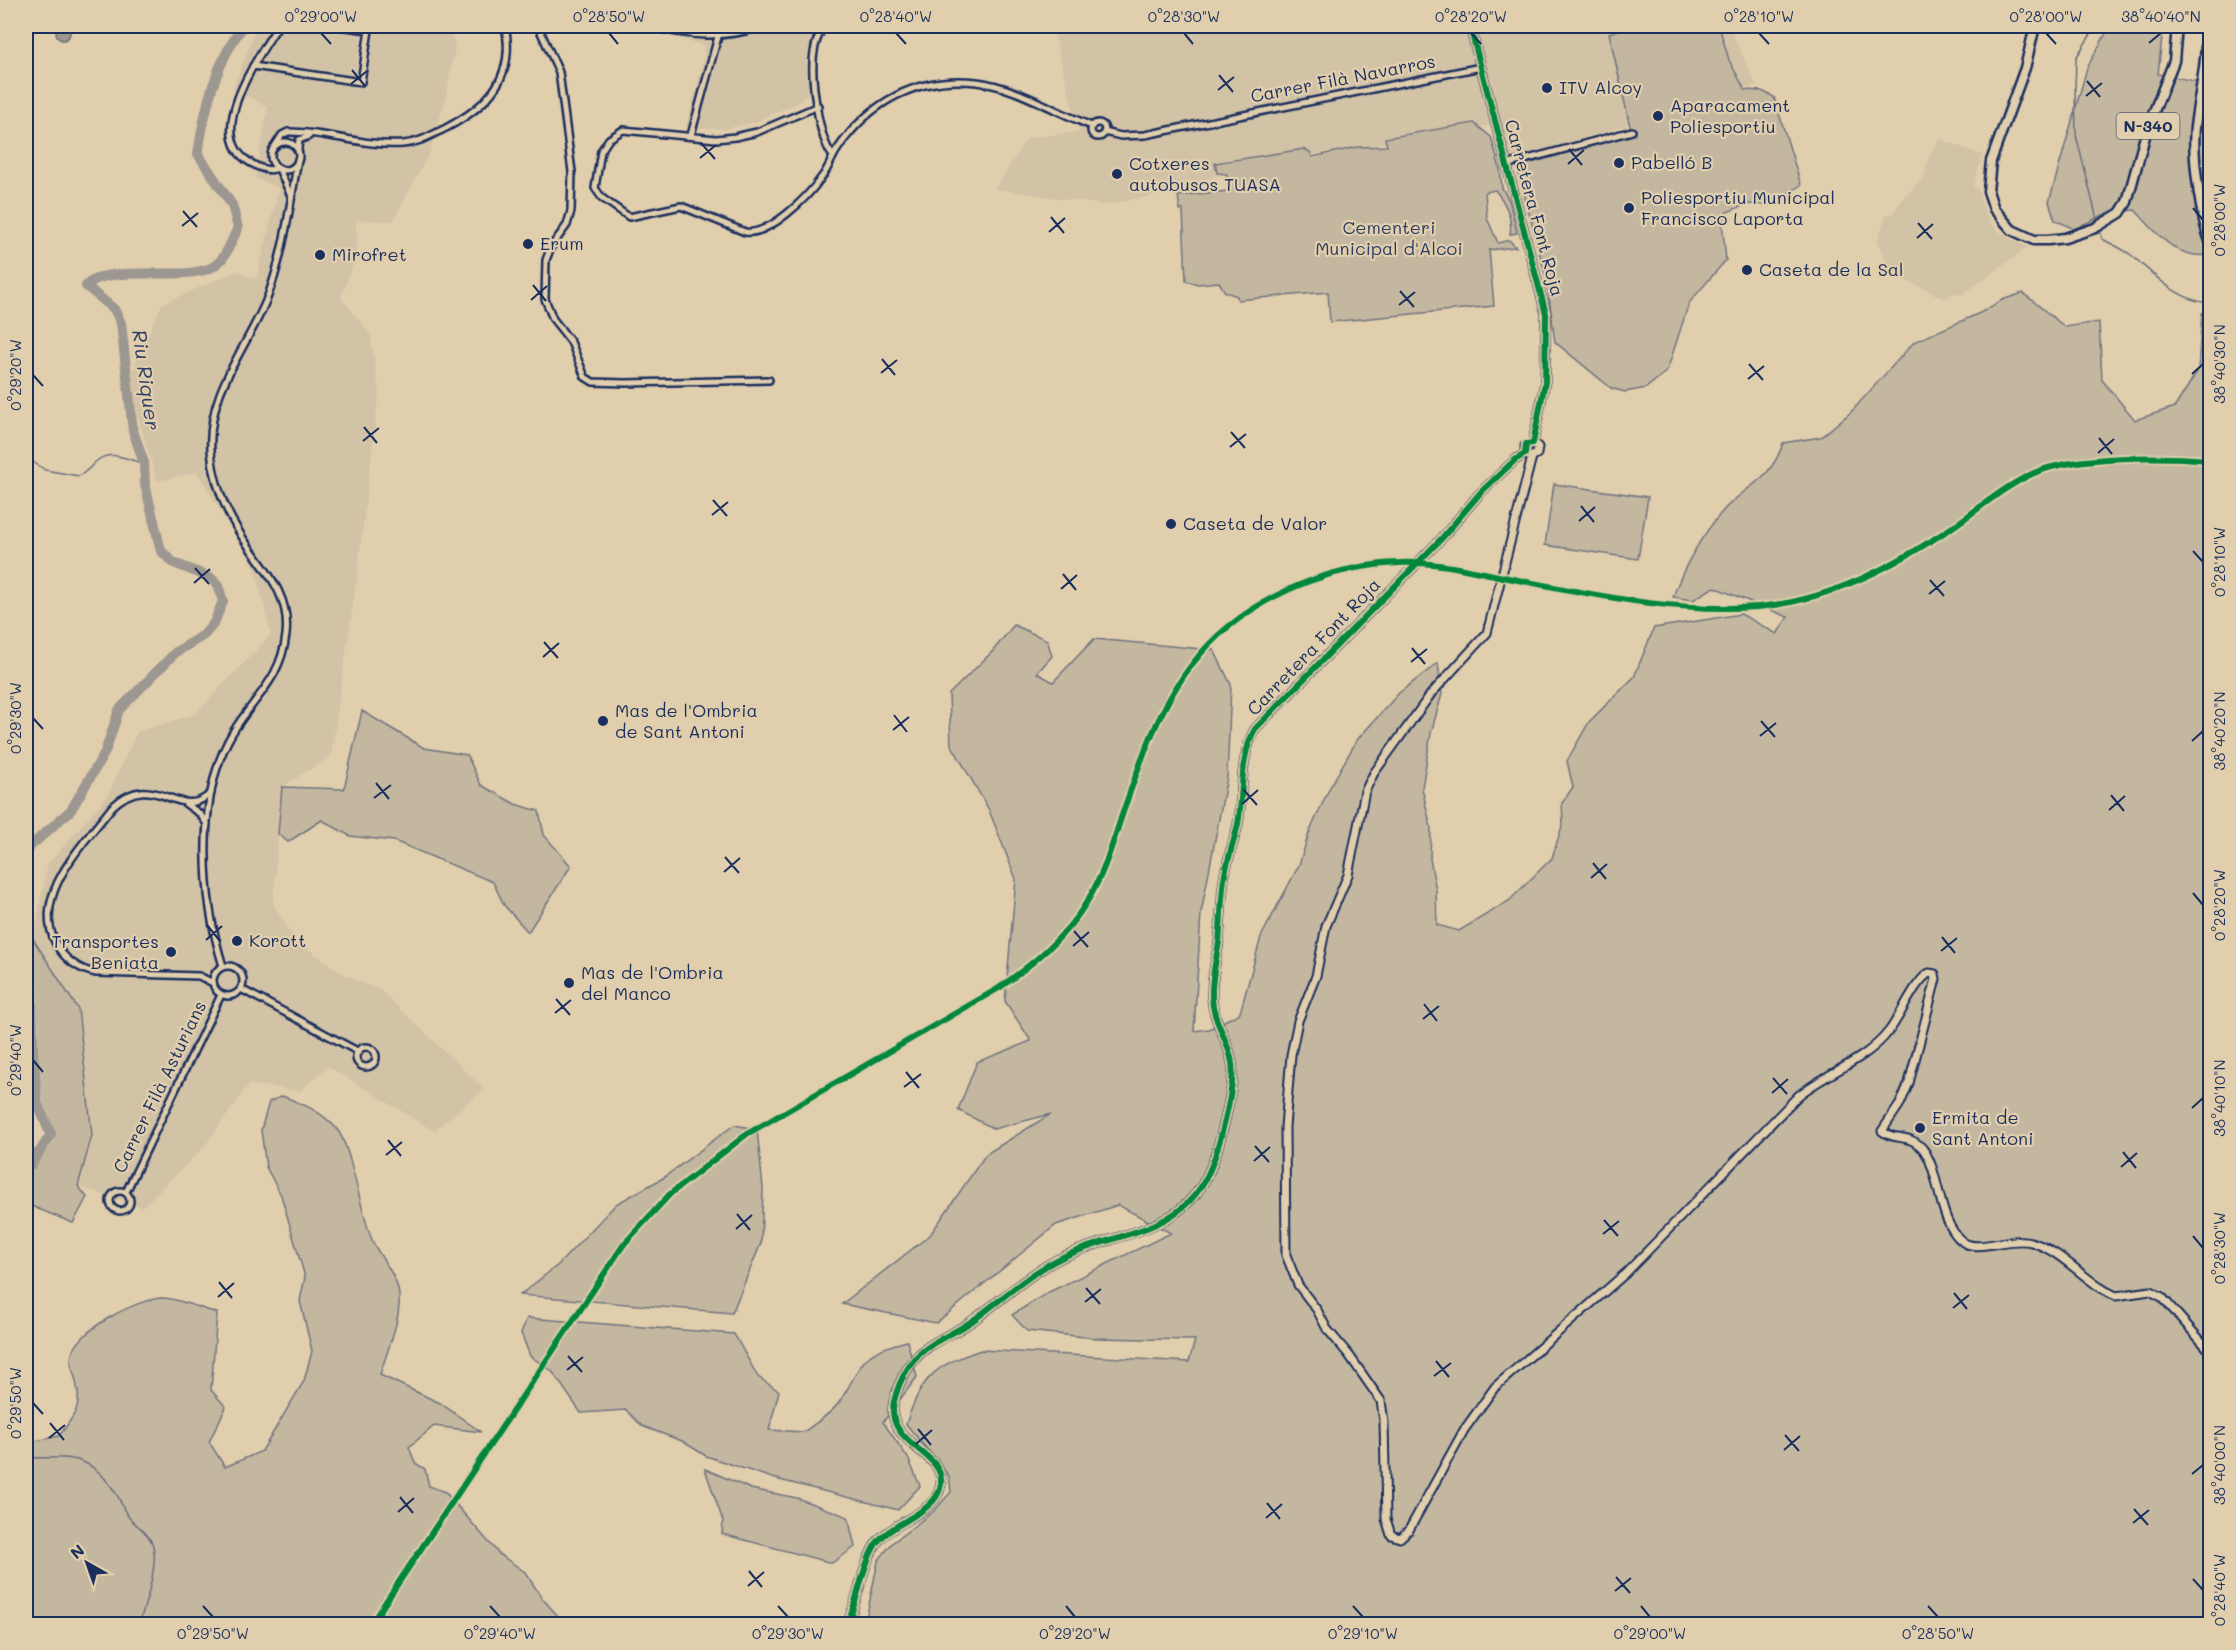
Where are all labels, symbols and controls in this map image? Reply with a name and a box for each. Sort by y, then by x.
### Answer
text: 0°29'00"W [285,6,357,26]
text: 0°28'50"W [573,6,645,26]
text: 0°28'40"W [860,6,932,26]
text: 0°28'30"W [1148,6,1220,26]
text: 0°28'20"W [1435,6,1507,26]
text: 0°28'10"W [1724,6,1794,26]
text: 0°28'00"W [2010,6,2082,26]
text: 38°40'40"N [2121,6,2201,26]
street label: Carrer Filà Navarros [1248,48,1437,108]
place label: ITV Alcoy [1559,75,1642,99]
marker: ITV Alcoy [1540,81,1554,95]
place label: Aparacament Poliesportiu [1670,93,1790,138]
marker: Aparacament Poliesportiu [1651,109,1665,123]
road number: N-340 [2116,113,2180,139]
street label: Carretera Font Roja [1500,117,1570,299]
place label: Pabelló B [1631,150,1712,174]
place label: Cotxeres autobusos TUASA [1129,151,1281,196]
marker: Pabelló B [1612,156,1626,170]
marker: Cotxeres autobusos TUASA [1110,167,1124,181]
text: 0°28'00"W [2209,184,2229,256]
place label: Poliesportiu Municipal Francisco Laporta [1641,185,1835,230]
marker: Poliesportiu Municipal Francisco Laporta [1622,201,1636,215]
park label: Cementeri Municipal d'Alcoi [1315,215,1463,260]
place label: Erum [540,231,584,255]
marker: Erum [521,237,535,251]
place label: Mirofret [332,242,407,266]
marker: Mirofret [313,248,327,262]
place label: Caseta de la Sal [1759,257,1904,281]
marker: Caseta de la Sal [1740,263,1754,277]
text: 38°40'30"N [2209,324,2229,404]
water label: Riu Riquer [127,328,167,432]
text: 0°29'20"W [5,339,25,411]
place label: Caseta de Valor [1183,511,1327,535]
marker: Caseta de Valor [1164,517,1178,531]
text: 0°28'10"W [2209,527,2229,597]
street label: Carretera Font Roja [1241,572,1385,720]
text: 0°29'30"W [5,682,25,754]
text: 38°40'20"N [2209,692,2229,771]
place label: Mas de l'Ombria de Sant Antoni [615,698,758,743]
marker: Mas de l'Ombria de Sant Antoni [596,714,610,728]
text: 0°28'20"W [2209,869,2229,941]
place label: Korott [249,928,306,952]
place label: Transportes Beniata [51,929,159,974]
marker: Korott [230,934,244,948]
marker: Transportes Beniata [164,945,178,959]
place label: Mas de l'Ombria del Manco [581,960,724,1005]
marker: Mas de l'Ombria del Manco [562,976,576,990]
street label: Carrer Filà Asturians [107,997,211,1177]
text: 0°29'40"W [5,1024,25,1096]
text: 38°40'10"N [2209,1059,2229,1137]
place label: Ermita de Sant Antoni [1932,1105,2034,1150]
marker: Ermita de Sant Antoni [1913,1121,1927,1135]
text: 0°28'30"W [2209,1212,2229,1284]
text: 0°29'50"W [5,1367,25,1439]
text: 38°40'00"N [2209,1425,2229,1505]
north arrow [57,1533,117,1593]
text: N [66,1539,88,1563]
text: 0°28'40"W [2209,1554,2229,1626]
text: 0°29'50"W [177,1623,249,1643]
text: 0°29'40"W [464,1623,536,1643]
text: 0°29'30"W [752,1623,824,1643]
text: 0°29'20"W [1039,1623,1111,1643]
text: 0°29'10"W [1328,1623,1398,1643]
text: 0°29'00"W [1614,1623,1686,1643]
text: 0°28'50"W [1902,1623,1974,1643]

